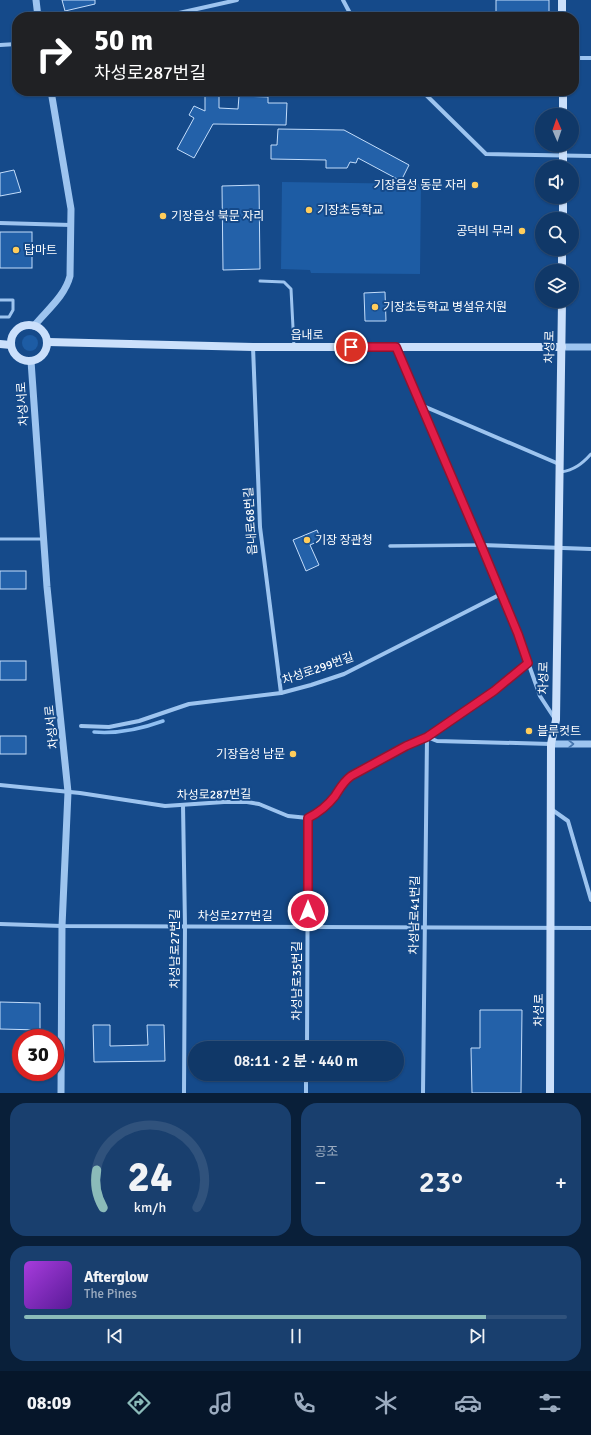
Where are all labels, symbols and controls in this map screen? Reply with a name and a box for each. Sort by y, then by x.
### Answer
text: 50 m [94,24,153,58]
icon: right [28,28,80,80]
text: 차성로287번길 [94,62,206,84]
north arrow [535,108,579,152]
map controls [535,108,579,308]
button: sound [535,160,579,204]
place label: 기장읍성 동문 자리 [373,178,467,193]
marker: 기장읍성 동문 자리 [470,180,480,190]
place label: 기장초등학교 [317,203,383,218]
marker: 기장초등학교 [304,205,314,215]
place label: 기장읍성 북문 자리 [171,209,265,224]
marker: 기장읍성 북문 자리 [158,211,168,221]
button: search [535,212,579,256]
place label: 공덕비 무리 [456,224,514,239]
marker: 공덕비 무리 [517,226,527,236]
place label: 탑마트 [24,243,57,258]
marker: 탑마트 [11,245,21,255]
button: layers [535,264,579,308]
place label: 기장초등학교 병설유치원 [383,300,507,315]
marker: 기장초등학교 병설유치원 [370,302,380,312]
street label: 읍내로 [290,328,324,343]
pin [334,330,368,364]
street label: 차성로 [542,330,558,364]
icon: arrive [340,336,362,358]
street label: 차성서로 [14,381,32,427]
street label: 읍내로68번길 [241,486,261,556]
place label: 기장 장관청 [315,533,373,548]
marker: 기장 장관청 [302,535,312,545]
street label: 차성로299번길 [280,650,356,688]
street label: 차성로 [536,661,552,695]
street label: 차성서로 [42,704,62,750]
place label: 블루컷트 [537,724,581,739]
marker: 블루컷트 [524,726,534,736]
one-way arrow [568,740,574,748]
place label: 기장읍성 남문 [216,747,285,762]
marker: 기장읍성 남문 [288,749,298,759]
street label: 차성로287번길 [177,787,251,803]
street label: 차성남로41번길 [407,875,423,955]
position arrow [287,890,329,932]
street label: 차성남로27번길 [168,909,183,989]
street label: 차성로277번길 [198,909,272,924]
street label: 차성남로35번길 [290,941,305,1021]
street label: 차성로 [532,993,547,1027]
speed limit sign: 30 [12,1029,64,1081]
text: 08:11 · 2 분 · 440 m [234,1052,358,1070]
text: 공조 [315,1144,338,1160]
text: 24 [128,1151,173,1202]
text: 23° [419,1164,463,1201]
text: − [315,1169,326,1196]
text: + [555,1169,567,1196]
text: km/h [134,1198,166,1215]
text: Afterglow [84,1268,148,1286]
text: The Pines [84,1286,137,1302]
icon: previous [104,1325,126,1347]
icon: pause [285,1325,307,1347]
icon: next [466,1325,488,1347]
icon: directions [125,1389,153,1417]
icon: music [207,1389,235,1417]
icon: phone [290,1389,318,1417]
icon: climate [372,1389,400,1417]
icon: car [454,1389,482,1417]
icon: filters [536,1389,564,1417]
text: 08:09 [27,1392,71,1414]

